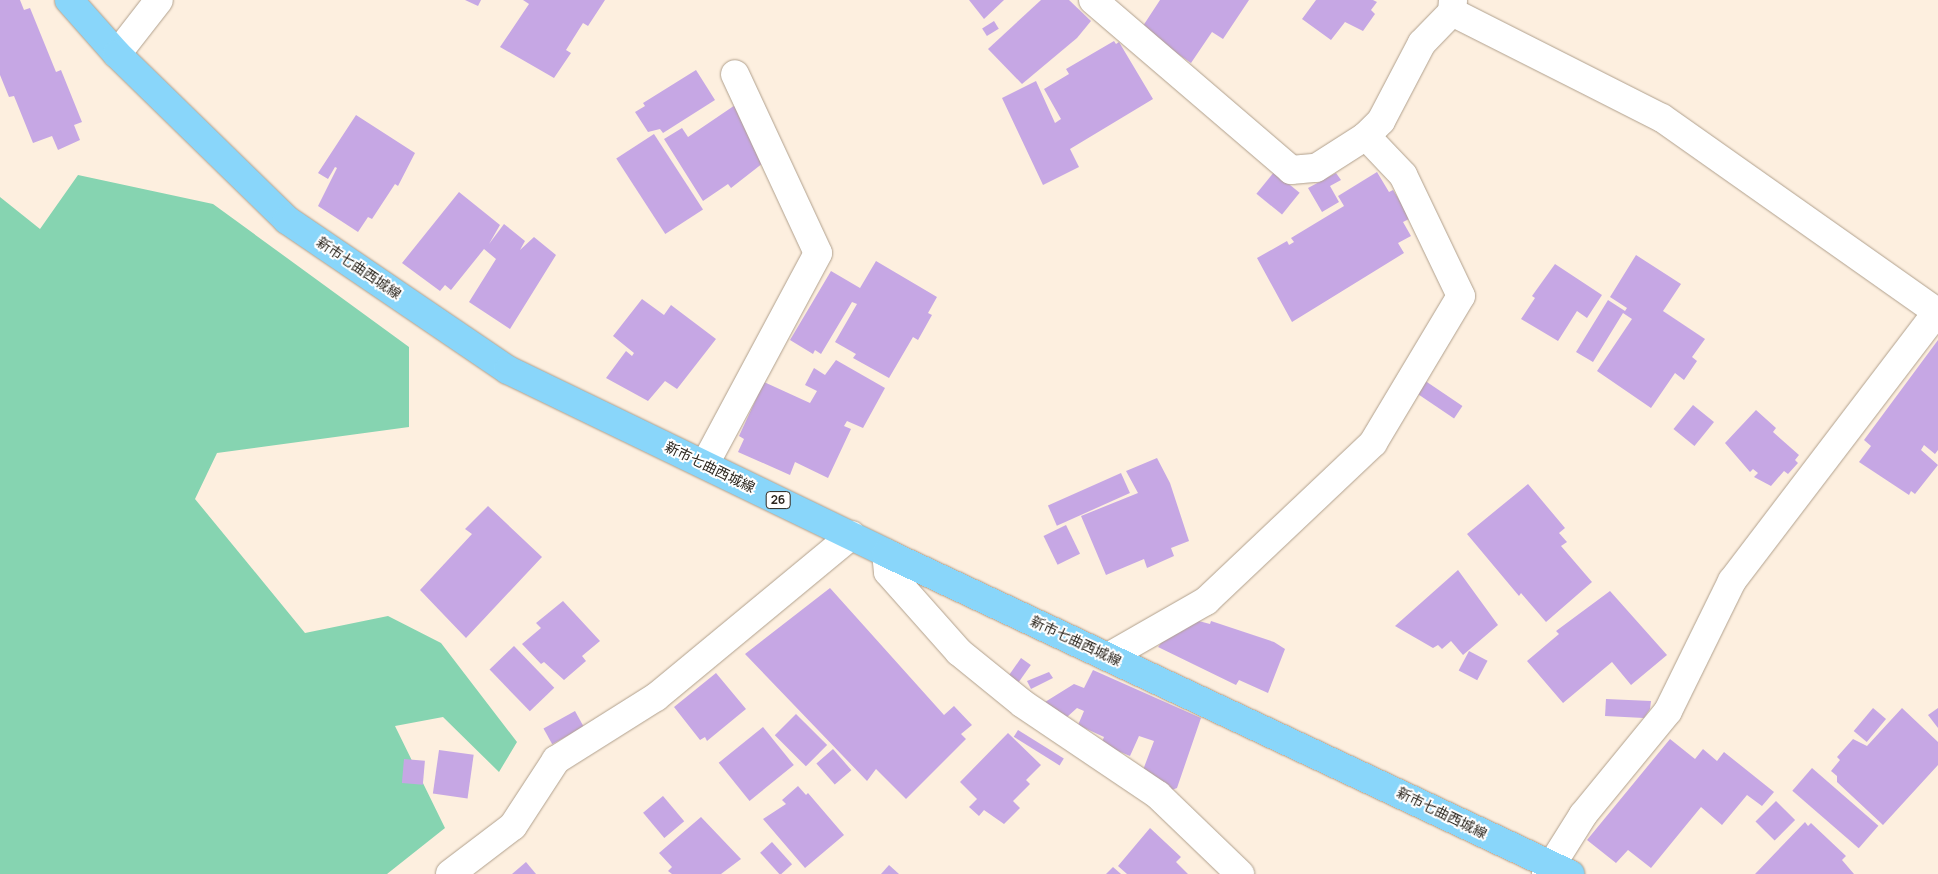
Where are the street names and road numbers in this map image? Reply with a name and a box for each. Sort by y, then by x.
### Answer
street label: 新市七曲西城線 [314,234,404,302]
street label: 新市七曲西城線 [662,438,758,496]
road number: 26 [766,490,790,510]
street label: 新市七曲西城線 [1028,613,1124,669]
street label: 新市七曲西城線 [1394,784,1490,842]

